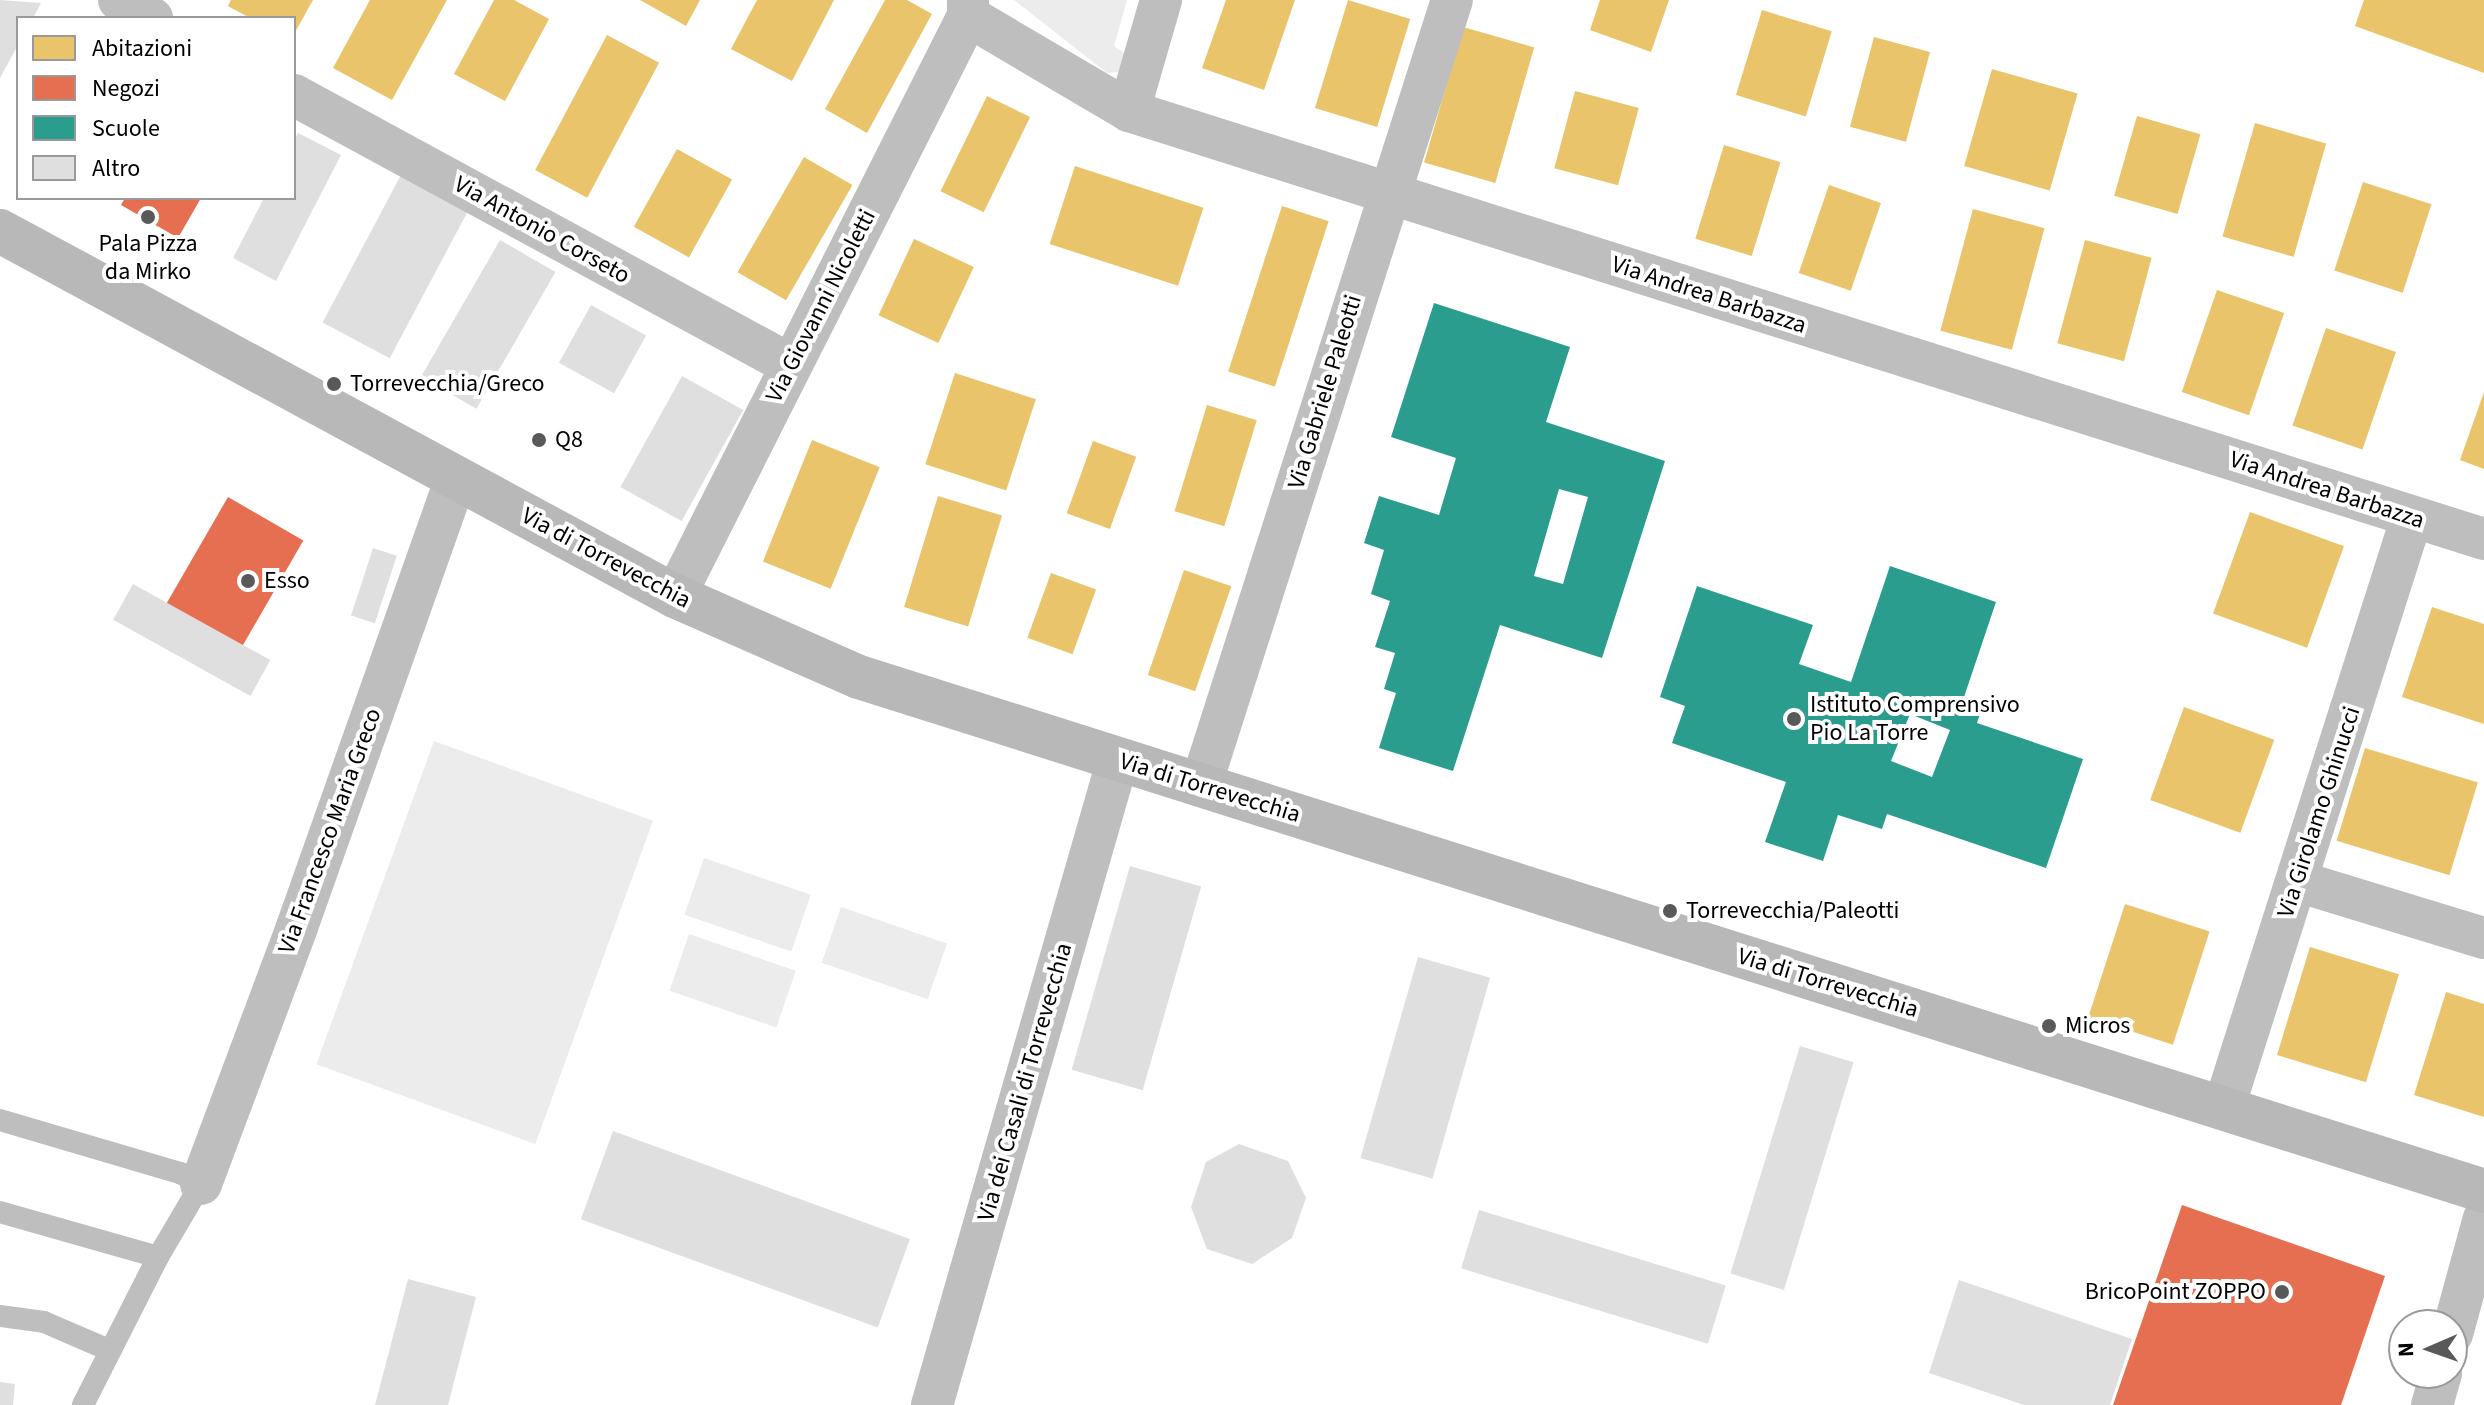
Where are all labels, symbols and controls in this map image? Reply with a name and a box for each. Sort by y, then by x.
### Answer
legend [16,16,296,200]
text: Abitazioni [92,31,192,66]
text: Negozi [92,71,160,106]
text: Scuole [92,111,160,146]
text: Altro [92,151,140,186]
street label: Via Antonio Corseto [449,170,635,290]
street label: Via Giovanni Nicoletti [760,205,882,407]
marker: Pala Pizza da Mirko [139,208,157,226]
place label: Pala Pizza da Mirko [98,230,198,286]
street label: Via Andrea Barbazza [1608,250,1810,340]
street label: Via Gabriele Paleotti [1282,292,1368,492]
place label: Torrevecchia/Greco [350,370,545,398]
marker: Torrevecchia/Greco [325,375,343,393]
place label: Q8 [555,426,583,454]
marker: Q8 [530,431,548,449]
street label: Via Andrea Barbazza [2226,445,2428,535]
street label: Via di Torrevecchia [517,501,695,615]
place label: Esso [264,567,310,595]
marker: Esso [239,572,257,590]
place label: Istituto Comprensivo Pio La Torre [1810,691,2020,747]
street label: Via Girolamo Ghinucci [2271,703,2367,921]
street label: Via Francesco Maria Greco [272,704,388,958]
marker: Istituto Comprensivo Pio La Torre [1785,710,1803,728]
street label: Via di Torrevecchia [1116,747,1304,829]
place label: Torrevecchia/Paleotti [1686,897,1900,925]
marker: Torrevecchia/Paleotti [1661,902,1679,920]
street label: Via dei Casali di Torrevecchia [971,940,1079,1224]
street label: Via di Torrevecchia [1734,942,1922,1024]
place label: Micros [2065,1012,2130,1040]
marker: Micros [2040,1017,2058,1035]
place label: BricoPoint ZOPPO [2085,1278,2266,1306]
marker: BricoPoint ZOPPO [2273,1283,2291,1301]
north arrow [2388,1309,2468,1389]
text: N [2390,1342,2422,1358]

